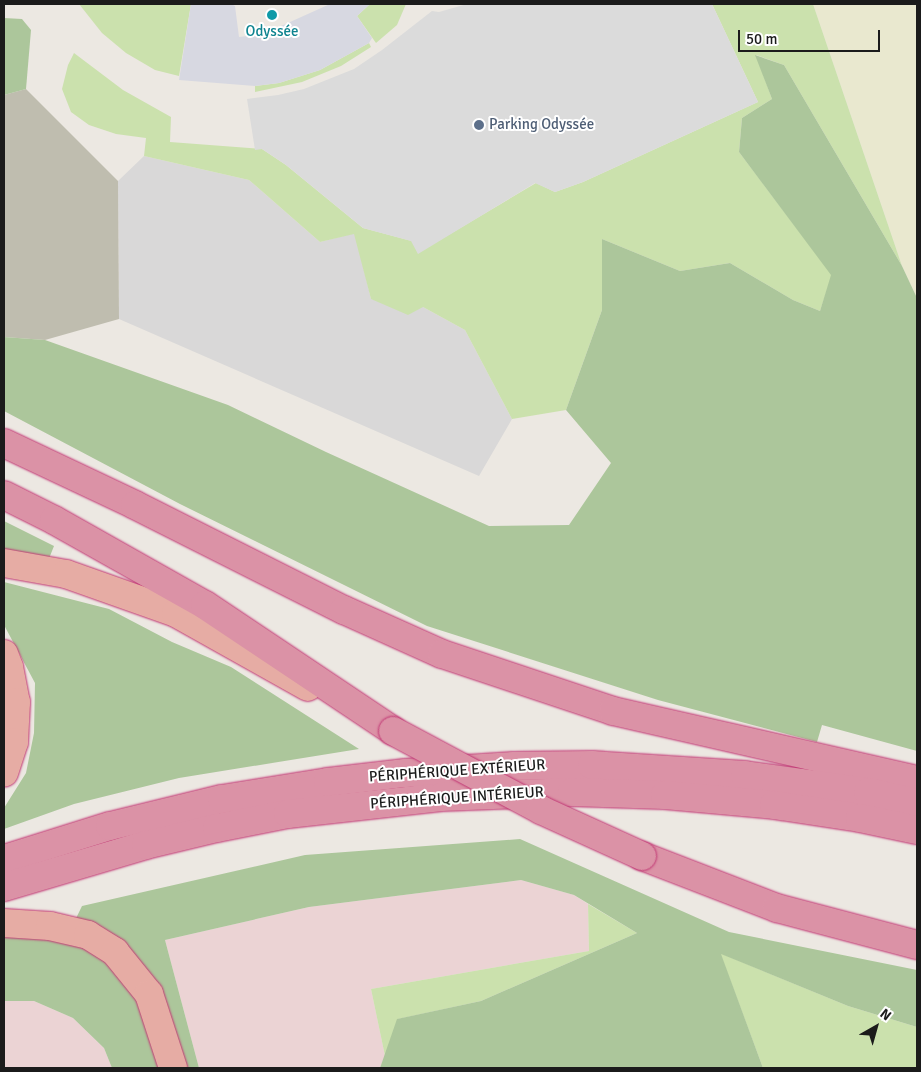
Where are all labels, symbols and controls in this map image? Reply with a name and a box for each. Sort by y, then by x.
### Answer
marker: Odyssée [266,9,278,21]
scale bar [741,20,884,52]
place label: Odyssée [246,23,298,41]
text: 50 m [746,30,777,48]
place label: Parking Odyssée [489,116,594,134]
marker: Parking Odyssée [473,119,485,131]
street label: PÉRIPHÉRIQUE EXTÉRIEUR [368,756,546,786]
street label: PÉRIPHÉRIQUE INTÉRIEUR [370,783,544,813]
north arrow [851,1002,901,1052]
text: N [876,1005,895,1024]

